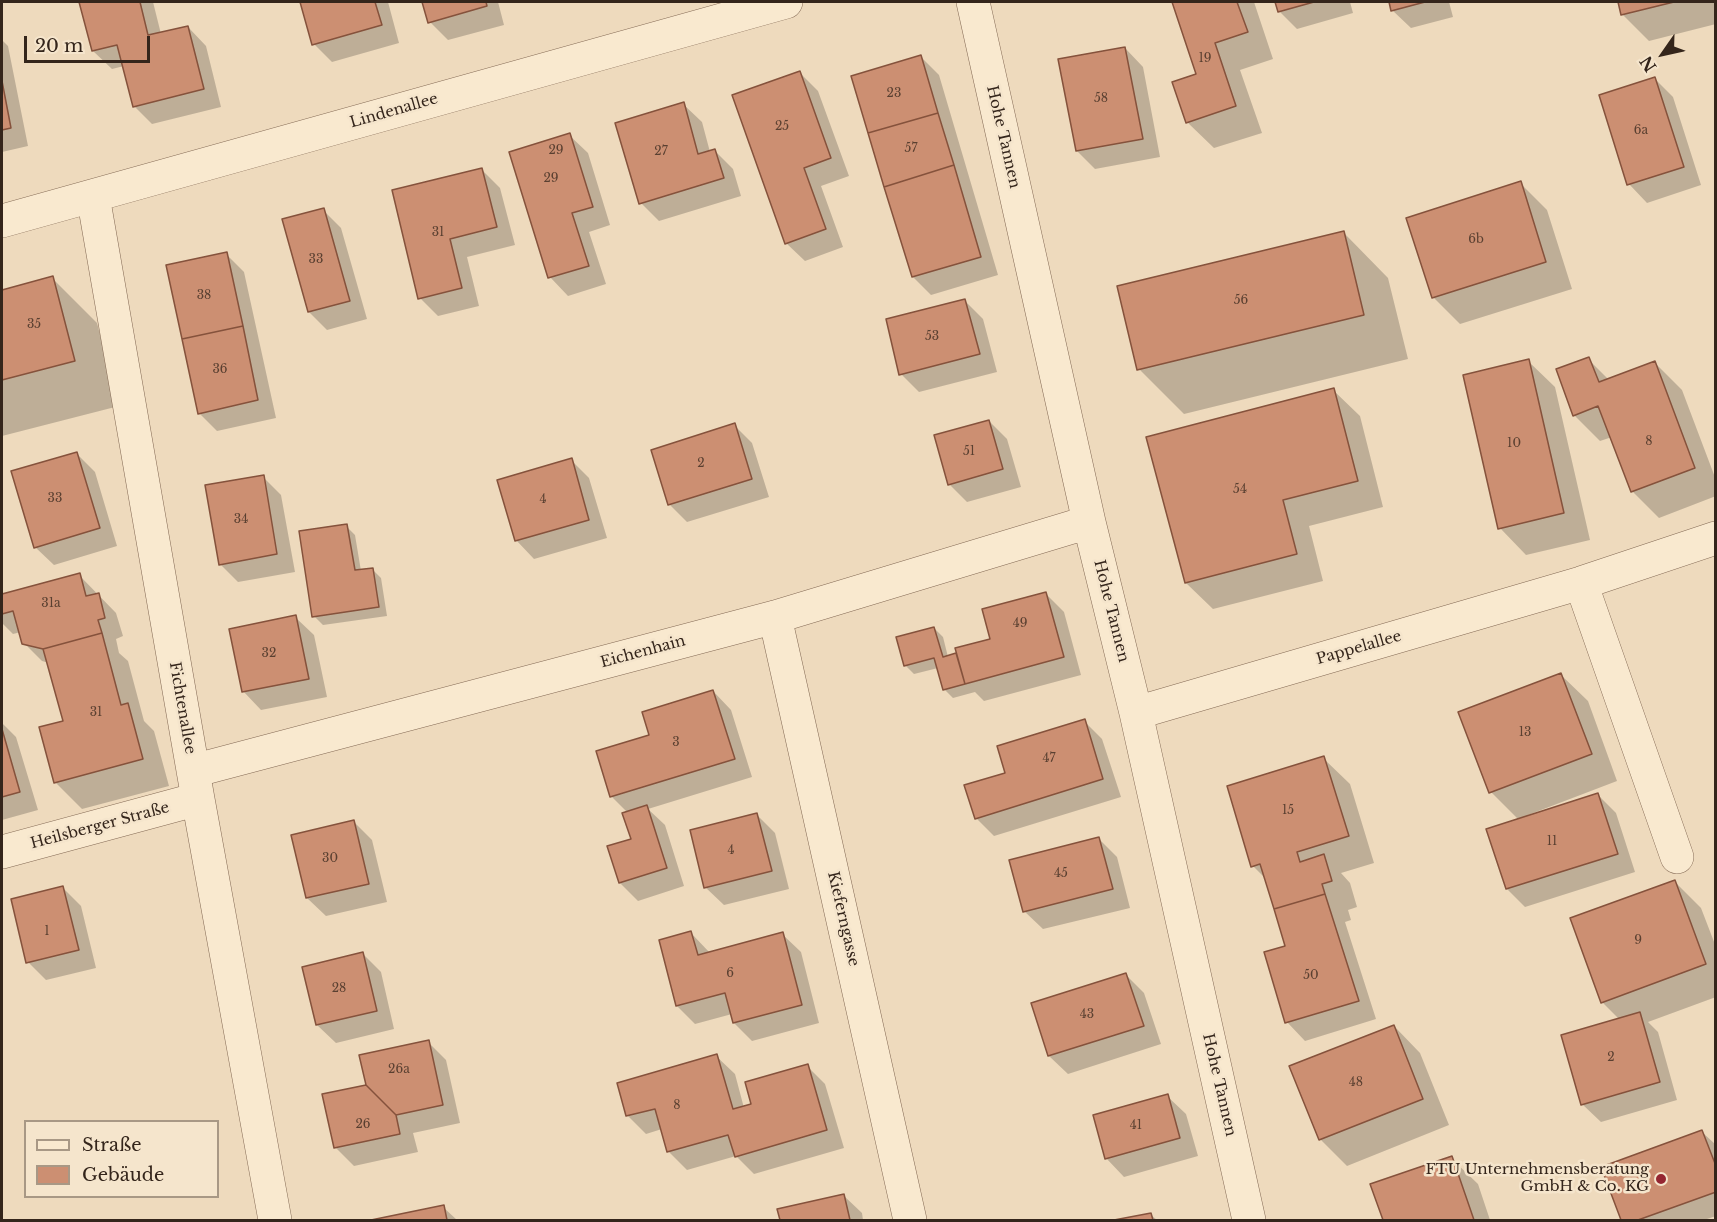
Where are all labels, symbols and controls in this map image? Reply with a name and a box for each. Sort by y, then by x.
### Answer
scale bar [27,24,153,62]
north arrow [1633,24,1693,84]
text: 20 m [35,35,83,57]
house number: 19 [1198,52,1212,66]
text: N [1636,52,1661,76]
street label: Hohe Tannen [982,84,1024,190]
house number: 23 [887,87,901,101]
street label: Lindenallee [348,90,440,132]
house number: 58 [1094,92,1108,106]
house number: 25 [775,120,789,134]
house number: 6a [1634,124,1648,138]
house number: 57 [905,142,917,156]
house number: 29 [548,144,564,158]
house number: 27 [654,145,668,159]
house number: 29 [543,172,559,186]
house number: 31 [432,226,444,240]
house number: 6b [1468,233,1484,247]
house number: 33 [309,253,323,267]
house number: 38 [197,289,211,303]
house number: 56 [1234,294,1248,308]
house number: 35 [27,318,41,332]
house number: 53 [925,330,939,344]
house number: 36 [212,363,228,377]
house number: 8 [1645,435,1653,449]
house number: 10 [1507,437,1521,451]
house number: 51 [963,445,975,459]
house number: 2 [697,457,705,471]
house number: 54 [1233,483,1247,497]
house number: 33 [48,492,62,506]
house number: 4 [539,493,547,507]
house number: 34 [234,513,248,527]
street label: Hohe Tannen [1090,558,1132,664]
house number: 31a [41,597,61,611]
house number: 49 [1013,617,1027,631]
street label: Pappelallee [1314,627,1404,669]
street label: Eichenhain [598,632,688,672]
house number: 32 [262,647,276,661]
street label: Fichtenallee [165,660,199,756]
house number: 31 [90,706,102,720]
house number: 13 [1519,726,1531,740]
house number: 3 [672,736,680,750]
house number: 47 [1042,752,1056,766]
street label: Heilsberger Straße [29,799,171,853]
house number: 15 [1282,804,1294,818]
house number: 11 [1547,835,1557,849]
house number: 4 [727,844,735,858]
house number: 30 [322,852,338,866]
house number: 45 [1054,867,1068,881]
street label: Kieferngasse [823,870,863,968]
house number: 1 [44,925,50,939]
house number: 9 [1634,934,1642,948]
house number: 6 [726,967,734,981]
house number: 50 [1303,969,1319,983]
house number: 28 [332,982,346,996]
house number: 43 [1080,1008,1094,1022]
street label: Hohe Tannen [1198,1032,1240,1138]
house number: 2 [1607,1051,1615,1065]
house number: 26a [388,1063,410,1077]
house number: 48 [1349,1076,1363,1090]
house number: 8 [673,1099,681,1113]
house number: 26 [355,1118,371,1132]
house number: 41 [1130,1119,1142,1133]
legend [24,1120,219,1198]
text: Straße [82,1134,142,1156]
place label: FTU Unternehmensberatung GmbH & Co. KG [1426,1161,1649,1196]
text: Gebäude [82,1164,164,1186]
marker: FTU Unternehmensberatung GmbH & Co. KG [1654,1172,1668,1186]

